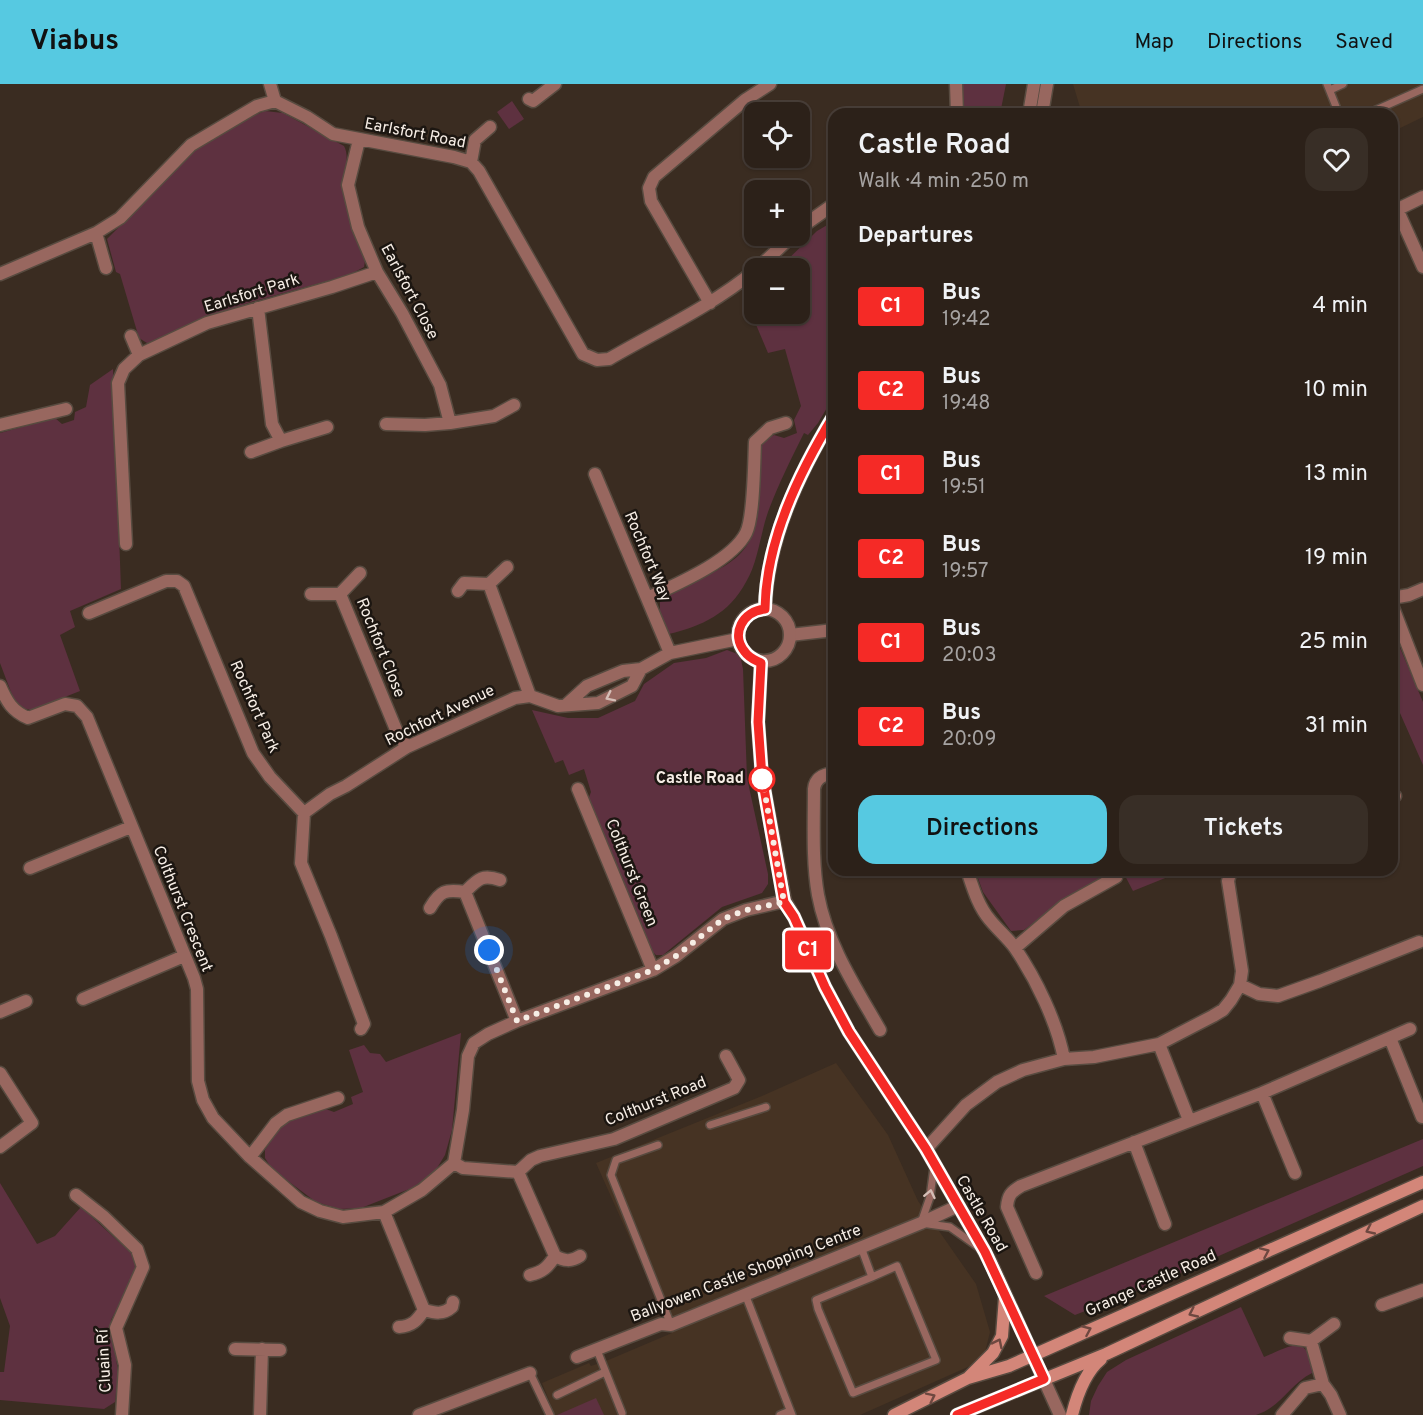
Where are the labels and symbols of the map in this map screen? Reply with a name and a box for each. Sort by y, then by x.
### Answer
street label: Earlsfort Road [363,114,467,154]
street label: Earlsfort Close [375,241,443,343]
street label: Earlsfort Park [202,270,302,318]
street label: Rochfort Way [619,509,675,605]
street label: Rochfort Close [351,595,409,701]
street label: Rochfort Park [225,657,283,757]
street label: Rochfort Avenue [382,681,498,751]
one-way arrow [605,690,616,702]
marker: Castle Road [749,766,775,792]
place label: Castle Road [656,769,744,789]
street label: Colthurst Green [600,816,662,930]
street label: Colthurst Crescent [148,843,216,975]
line badge: C1 [781,930,835,970]
your location [474,935,504,965]
street label: Colthurst Road [602,1073,710,1131]
street label: Castle Road [951,1172,1011,1256]
one-way arrow [922,1189,935,1199]
street label: Ballyowen Castle Shopping Centre [628,1221,864,1327]
one-way arrow [1365,1223,1376,1235]
street label: Grange Castle Road [1082,1246,1220,1322]
one-way arrow [1258,1247,1269,1259]
one-way arrow [1189,1306,1200,1318]
one-way arrow [1080,1326,1091,1338]
street label: Cluain Rí [93,1327,117,1393]
one-way arrow [990,1338,1002,1349]
one-way arrow [924,1392,935,1404]

